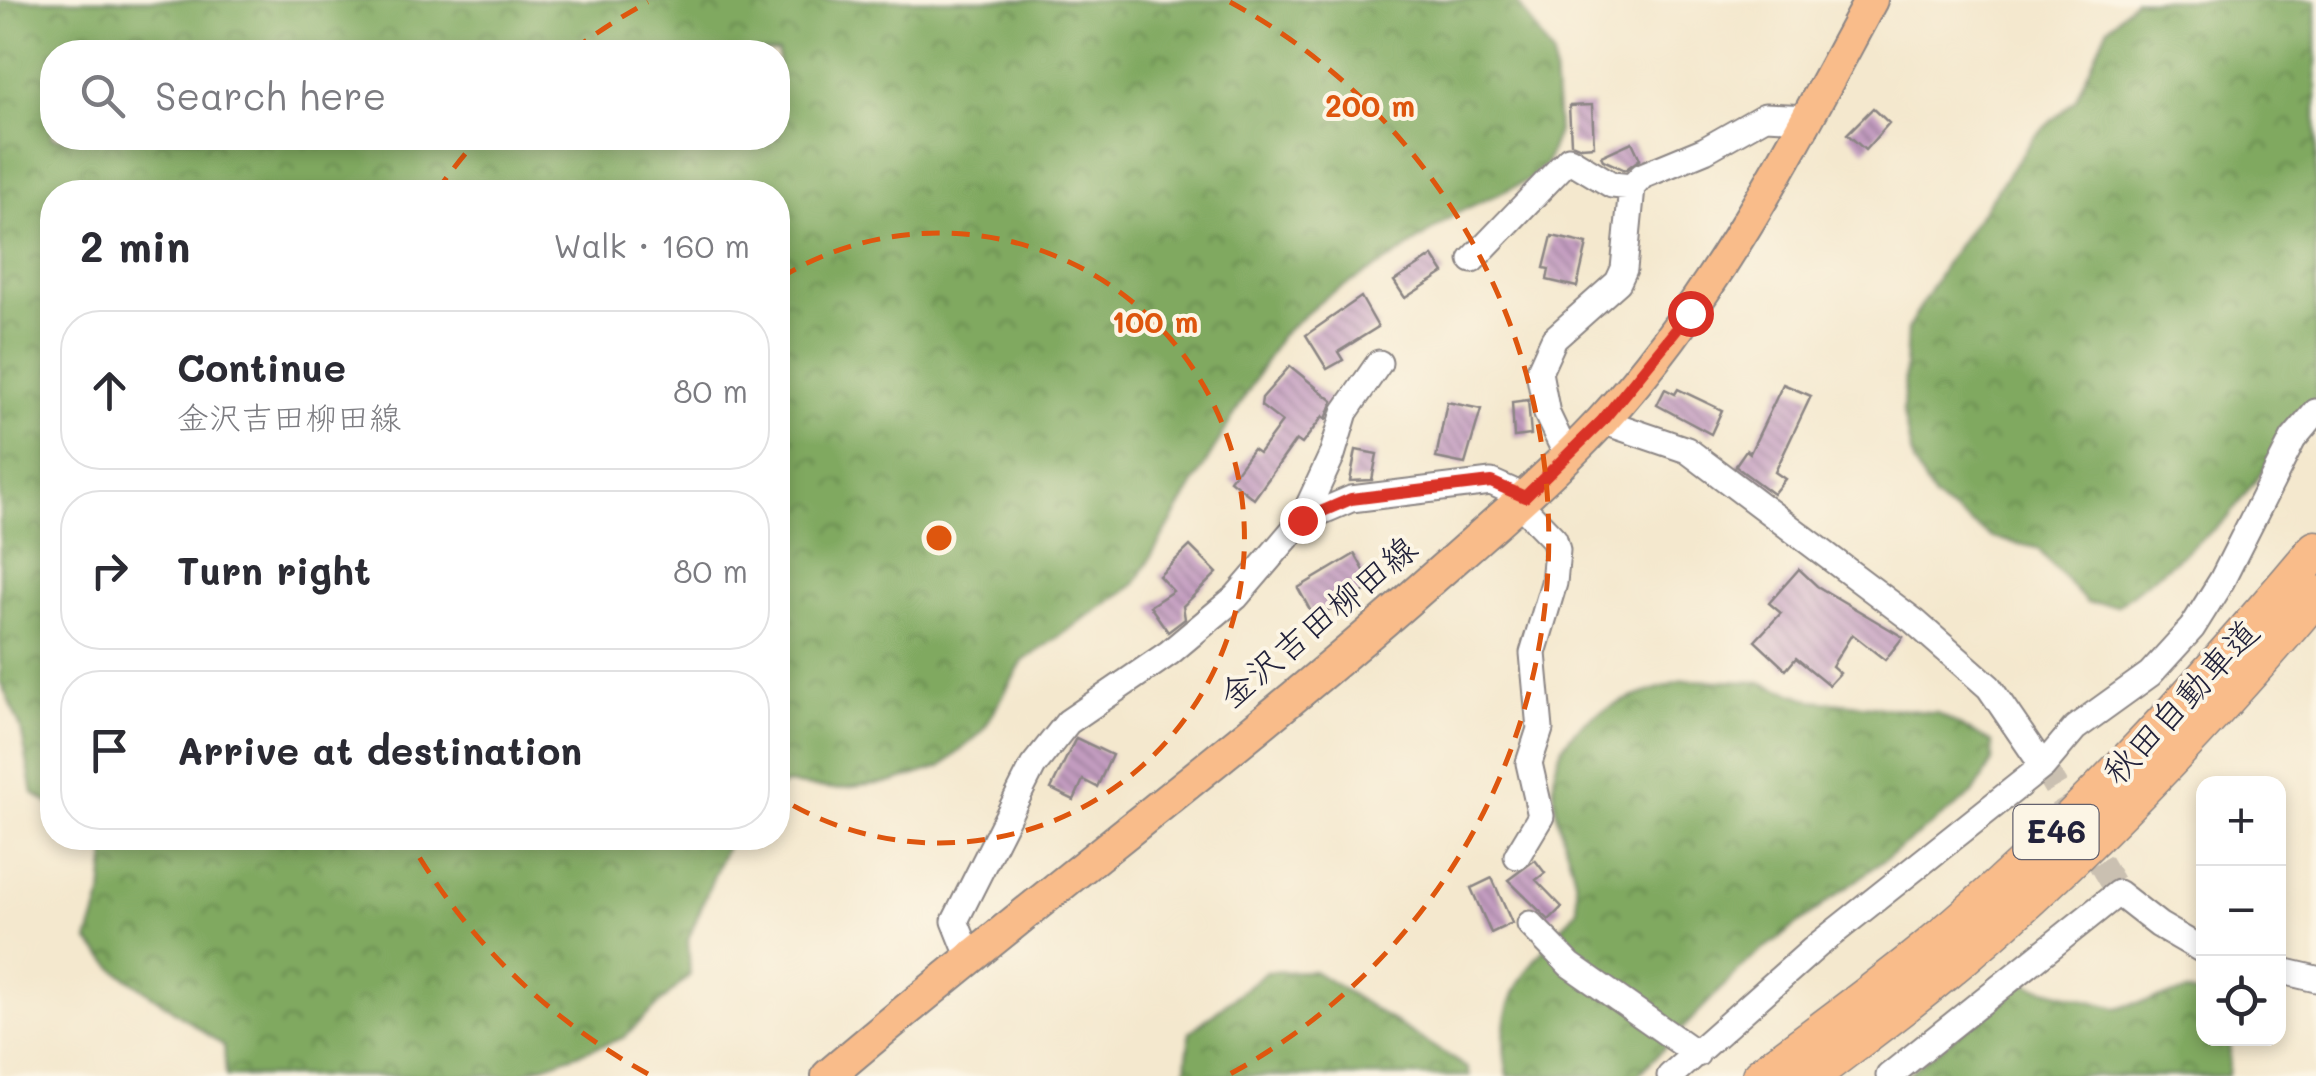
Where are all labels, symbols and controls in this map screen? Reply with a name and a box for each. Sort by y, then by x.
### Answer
search box [40,40,790,150]
icon: search [75,68,130,123]
text: Search here [155,70,386,120]
text: 200 m [1325,85,1415,125]
text: 2 min [80,218,190,273]
text: Walk · 160 m [553,224,750,266]
route start [1668,291,1714,337]
text: 100 m [1112,301,1198,341]
text: Continue [177,342,346,392]
icon: ahead [82,363,137,418]
text: 80 m [673,369,748,411]
text: 金沢吉田柳田線 [177,395,401,437]
route end [1280,498,1326,544]
centre of rings [921,520,957,556]
street label: 金沢吉田柳田線 [1208,524,1425,717]
icon: right [82,543,137,598]
text: Turn right [177,545,371,595]
text: 80 m [673,549,748,591]
street label: 秋田自動車道 [2091,608,2268,793]
icon: arrive [82,723,137,778]
text: Arrive at destination [177,725,582,775]
map controls [2196,776,2286,1046]
button: + [2196,776,2286,866]
road number: E46 [2014,805,2098,859]
button: − [2196,866,2286,956]
button: locate [2196,956,2286,1046]

